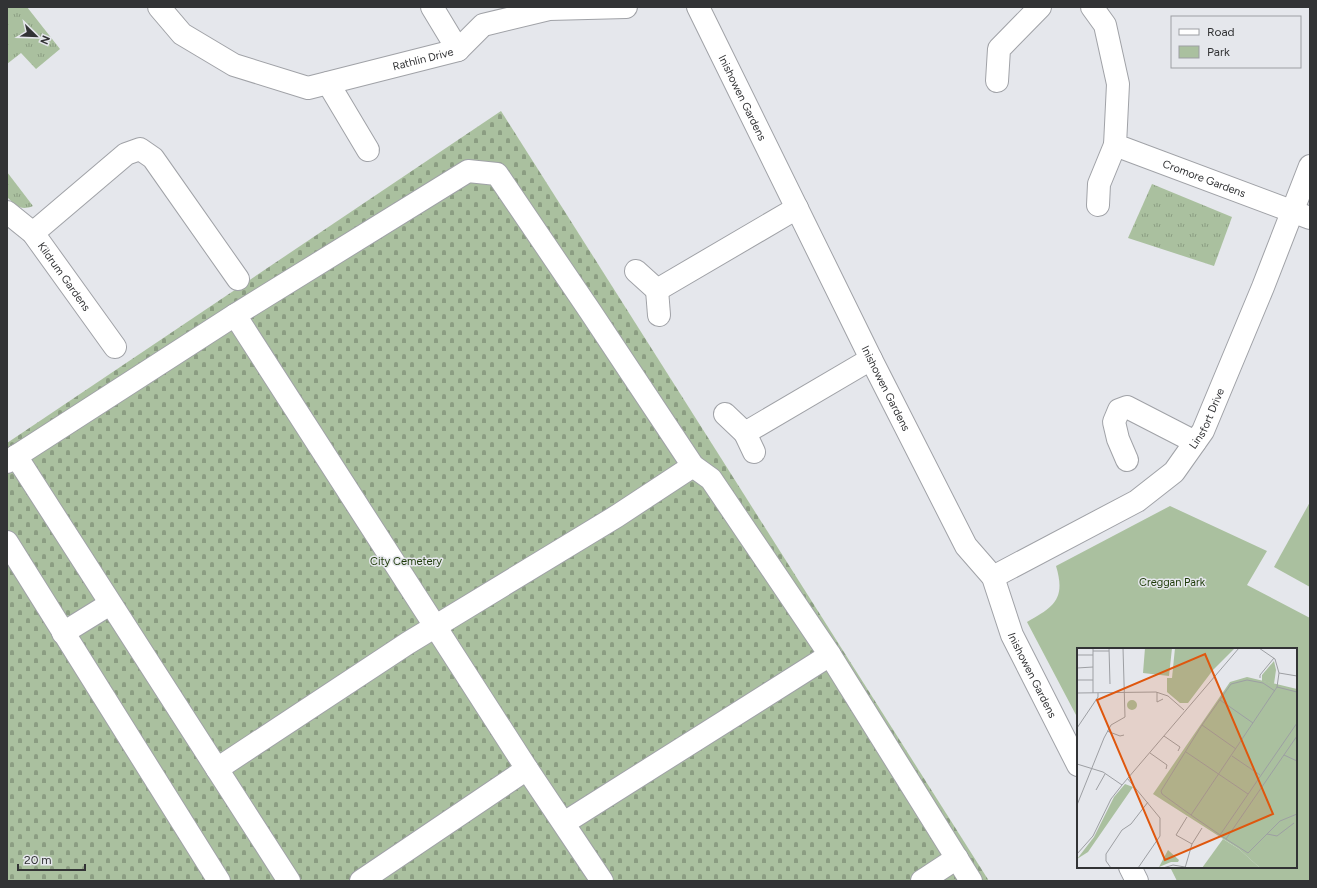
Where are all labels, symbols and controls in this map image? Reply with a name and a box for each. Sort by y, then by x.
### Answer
north arrow [16,16,56,56]
legend [1171,16,1301,68]
text: Road [1207,25,1235,39]
text: N [37,33,52,46]
street label: Rathlin Drive [391,45,455,73]
text: Park [1207,45,1230,59]
street label: Inishowen Gardens [716,53,769,143]
street label: Cromore Gardens [1161,157,1247,200]
street label: Kildrum Gardens [35,240,93,314]
street label: Inishowen Gardens [858,344,912,433]
street label: Linsfort Drive [1186,386,1227,451]
park label: City Cemetery [370,555,442,568]
park label: Creggan Park [1139,576,1206,589]
street label: Inishowen Gardens [1005,631,1059,720]
inset map [1077,648,1297,868]
scale bar [18,846,85,872]
text: 20 m [24,853,52,867]

